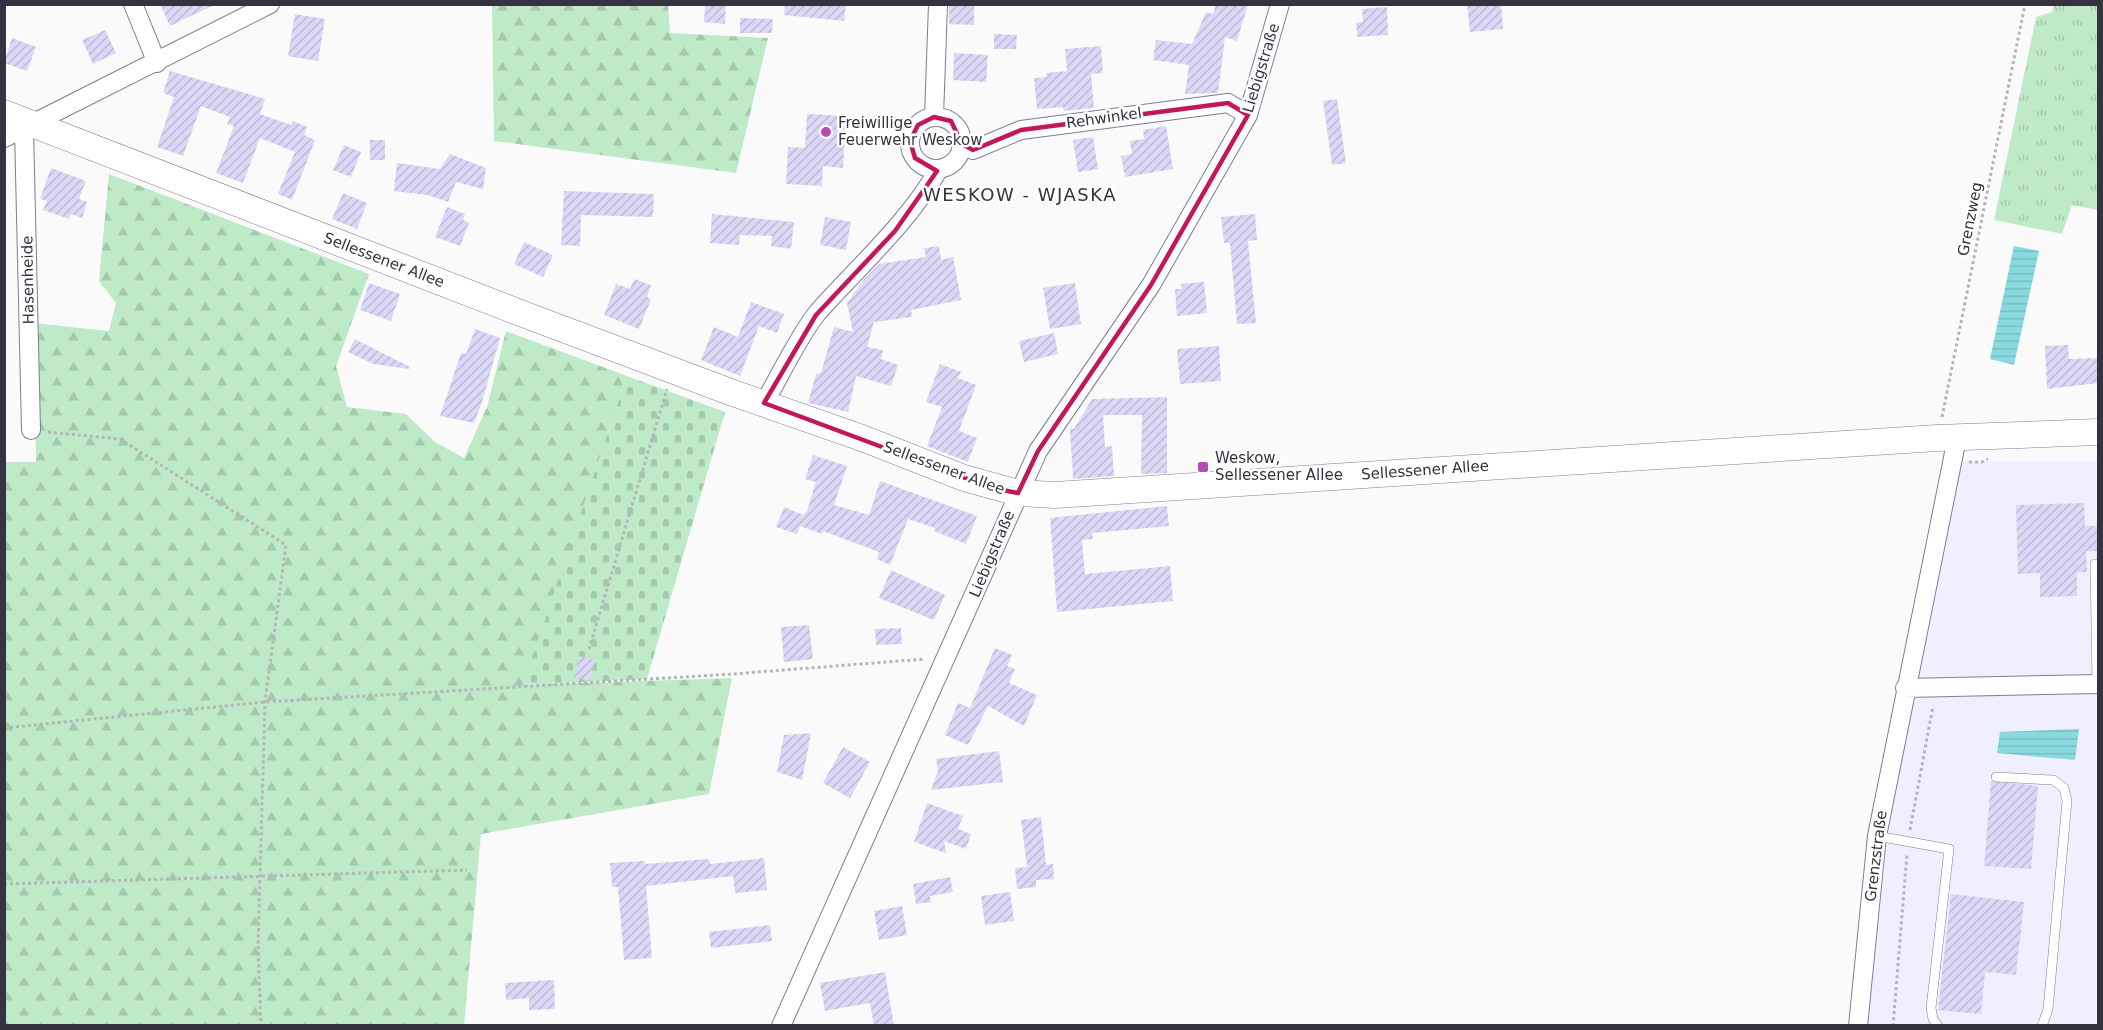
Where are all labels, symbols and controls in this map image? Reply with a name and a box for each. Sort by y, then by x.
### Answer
street label: Liebigstraße [1239,21,1283,115]
street label: Rehwinkel [1065,104,1143,132]
place label: Freiwillige Feuerwehr Weskow [838,114,982,149]
marker: Freiwillige Feuerwehr Weskow [819,125,833,139]
street label: Grenzweg [1954,180,1986,258]
district label: WESKOW - WJASKA [923,184,1117,205]
street label: Sellessener Allee [321,229,447,291]
street label: Hasenheide [18,236,38,324]
street label: Sellessener Allee [881,438,1007,498]
place label: Weskow, Sellessener Allee [1215,449,1343,484]
street label: Sellessener Allee [1361,457,1489,483]
marker: Weskow, Sellessener Allee [1196,460,1210,474]
street label: Liebigstraße [966,508,1018,600]
street label: Grenzstraße [1861,809,1891,903]

